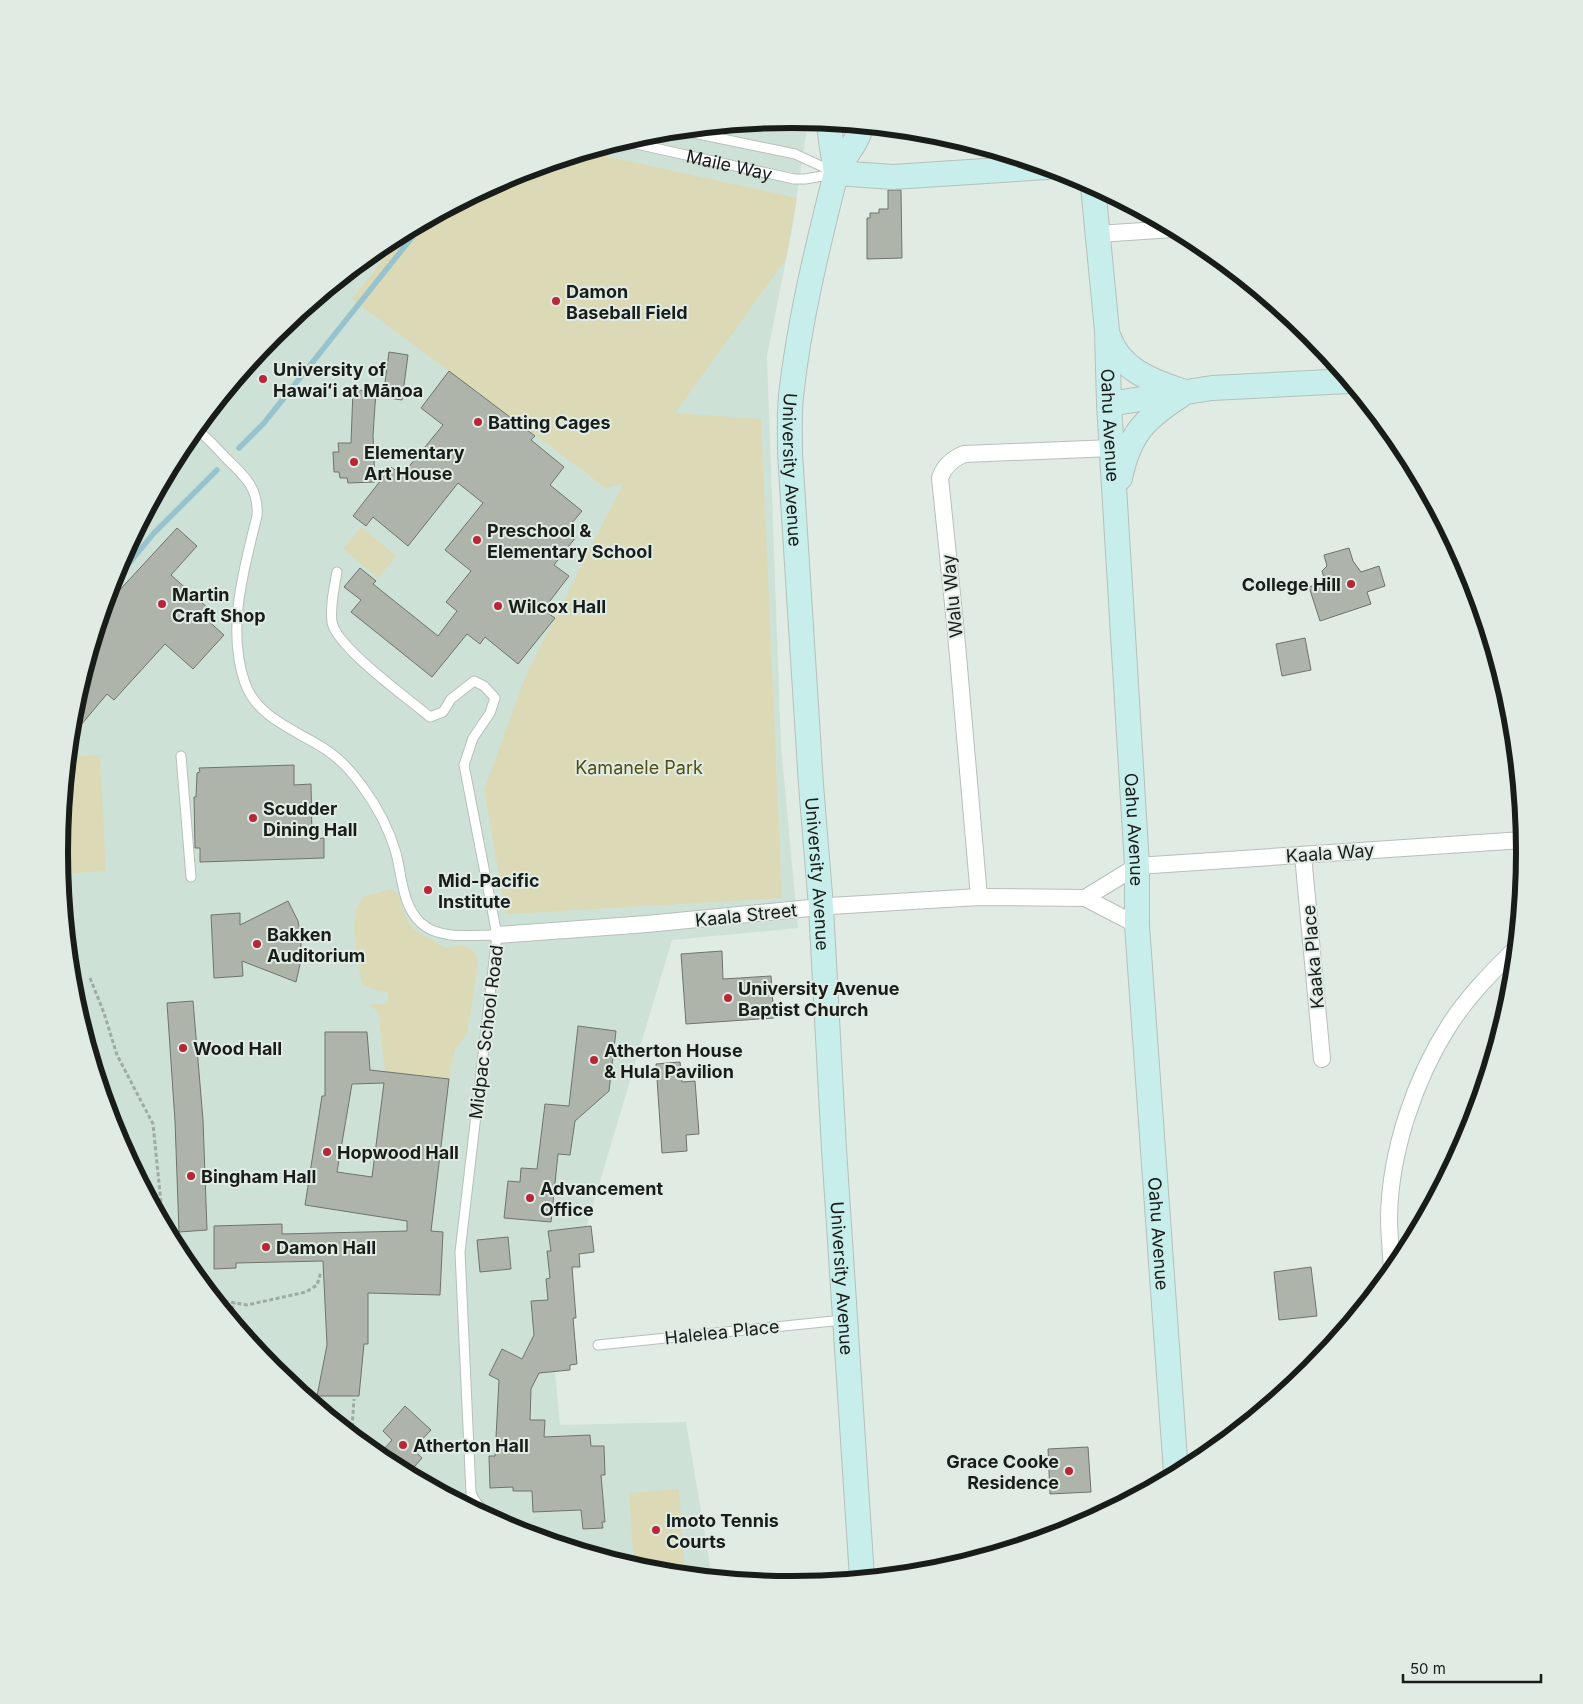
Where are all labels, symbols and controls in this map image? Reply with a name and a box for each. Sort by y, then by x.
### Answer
street label: Maile Way [684,145,774,184]
place label: Damon Baseball Field [566,281,688,323]
marker: Damon Baseball Field [550,295,562,307]
place label: University of Hawaiʻi at Mānoa [273,359,423,401]
street label: Oahu Avenue [1098,368,1124,483]
marker: University of Hawaiʻi at Mānoa [257,373,269,385]
street label: University Avenue [779,392,806,547]
place label: Batting Cages [488,412,611,433]
marker: Batting Cages [472,416,484,428]
place label: Elementary Art House [364,442,465,484]
marker: Elementary Art House [348,456,360,468]
place label: Preschool & Elementary School [487,520,652,562]
marker: Preschool & Elementary School [471,534,483,546]
street label: Walu Way [937,553,967,639]
place label: College Hill [1242,574,1341,595]
marker: College Hill [1345,578,1357,590]
place label: Martin Craft Shop [172,584,266,626]
place label: Wilcox Hall [508,596,606,617]
marker: Martin Craft Shop [156,598,168,610]
marker: Wilcox Hall [492,600,504,612]
park label: Kamanele Park [575,757,703,778]
street label: Oahu Avenue [1121,772,1148,886]
street label: University Avenue [802,796,834,951]
place label: Scudder Dining Hall [263,798,357,840]
marker: Scudder Dining Hall [247,812,259,824]
street label: Kaala Way [1285,839,1375,867]
place label: Mid-Pacific Institute [438,870,540,912]
marker: Mid-Pacific Institute [422,884,434,896]
street label: Kaala Street [694,899,798,931]
street label: Kaaka Place [1298,904,1328,1010]
place label: Bakken Auditorium [267,924,365,966]
marker: Bakken Auditorium [251,938,263,950]
street label: Midpac School Road [465,944,507,1120]
place label: University Avenue Baptist Church [738,978,900,1020]
marker: University Avenue Baptist Church [722,992,734,1004]
place label: Wood Hall [193,1038,282,1059]
place label: Atherton House & Hula Pavilion [604,1040,743,1082]
marker: Wood Hall [177,1042,189,1054]
marker: Atherton House & Hula Pavilion [588,1054,600,1066]
place label: Hopwood Hall [337,1142,459,1163]
marker: Hopwood Hall [321,1146,333,1158]
place label: Bingham Hall [201,1166,316,1187]
marker: Bingham Hall [185,1170,197,1182]
street label: Oahu Avenue [1144,1176,1173,1291]
place label: Advancement Office [540,1178,663,1220]
marker: Advancement Office [524,1192,536,1204]
street label: University Avenue [827,1201,858,1356]
place label: Damon Hall [276,1237,376,1258]
marker: Damon Hall [260,1241,272,1253]
street label: Halelea Place [664,1316,780,1348]
place label: Atherton Hall [413,1435,529,1456]
marker: Atherton Hall [397,1439,409,1451]
place label: Grace Cooke Residence [946,1451,1059,1493]
marker: Grace Cooke Residence [1063,1465,1075,1477]
place label: Imoto Tennis Courts [666,1510,779,1552]
marker: Imoto Tennis Courts [650,1524,662,1536]
scale bar [1403,1652,1540,1684]
text: 50 m [1410,1659,1446,1678]

